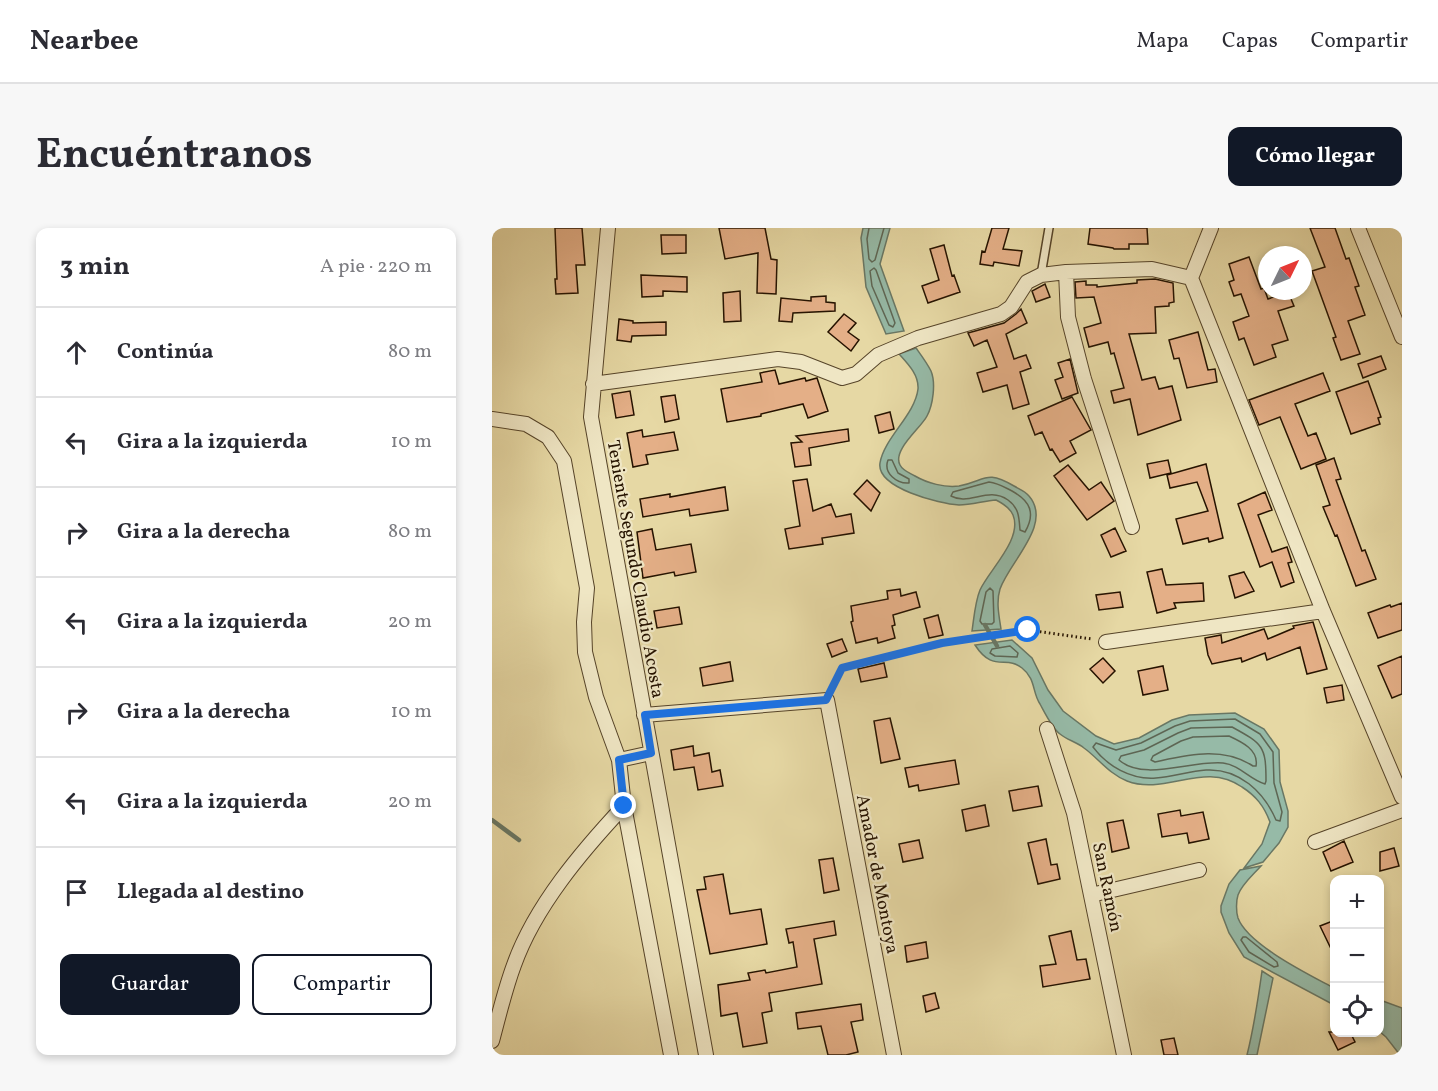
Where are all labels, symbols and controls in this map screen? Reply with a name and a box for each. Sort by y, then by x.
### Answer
text: Nearbee [30,22,139,61]
text: Mapa [1137,27,1189,56]
text: Capas [1222,27,1278,56]
text: Compartir [1311,27,1408,56]
text: Encuéntranos [36,127,312,186]
button: Cómo llegar [1228,127,1402,186]
north arrow [1258,246,1312,300]
text: 3 min [60,249,130,285]
text: A pie · 220 m [320,253,432,281]
icon: ahead [60,336,93,369]
text: Continúa [117,337,214,368]
text: 80 m [388,338,432,366]
icon: left [60,426,93,459]
text: Gira a la izquierda [117,427,308,458]
text: 10 m [391,428,432,456]
street label: Teniente Segundo Claudio Acosta [600,438,670,700]
icon: right [60,516,93,549]
text: Gira a la derecha [117,517,290,548]
text: 80 m [388,518,432,546]
icon: left [60,606,93,639]
text: Gira a la izquierda [117,607,308,638]
text: 20 m [388,608,432,636]
route start [1014,616,1040,642]
icon: right [60,696,93,729]
text: Gira a la derecha [117,697,290,728]
text: 10 m [391,698,432,726]
icon: left [60,786,93,819]
text: Gira a la izquierda [117,787,308,818]
text: 20 m [388,788,432,816]
route end [610,792,636,818]
street label: Amador de Montoya [849,793,904,956]
street label: San Ramón [1085,840,1128,935]
map controls [1330,875,1384,1037]
button: + [1330,875,1384,929]
icon: arrive [60,876,93,909]
text: Llegada al destino [117,877,304,908]
button: − [1330,929,1384,983]
button: Guardar [60,954,240,1015]
button: Compartir [252,954,432,1015]
button: locate [1330,983,1384,1037]

